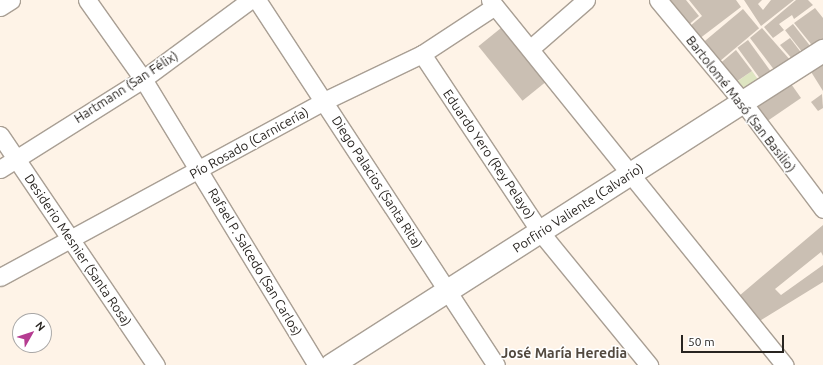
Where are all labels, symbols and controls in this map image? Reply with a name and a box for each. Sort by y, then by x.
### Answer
street label: Bartolomé Masó (San Basilio) [683,33,799,175]
street label: Hartmann (San Félix) [71,48,181,126]
street label: Eduardo Yero (Rey Pelayo) [440,86,538,222]
street label: Pío Rosado (Carnicería) [187,104,311,182]
street label: Diego Palacios (Santa Rita) [328,113,426,251]
street label: Porfirio Valiente (Calvario) [510,160,646,256]
street label: Desiderio Mesnier (Santa Rosa) [21,171,135,329]
street label: Rafael P. Salcedo (San Carlos) [205,185,305,339]
north arrow [12,313,52,353]
text: N [33,319,48,333]
scale bar [683,327,786,353]
text: 50 m [688,335,715,348]
district label: José María Heredia [501,345,627,361]

